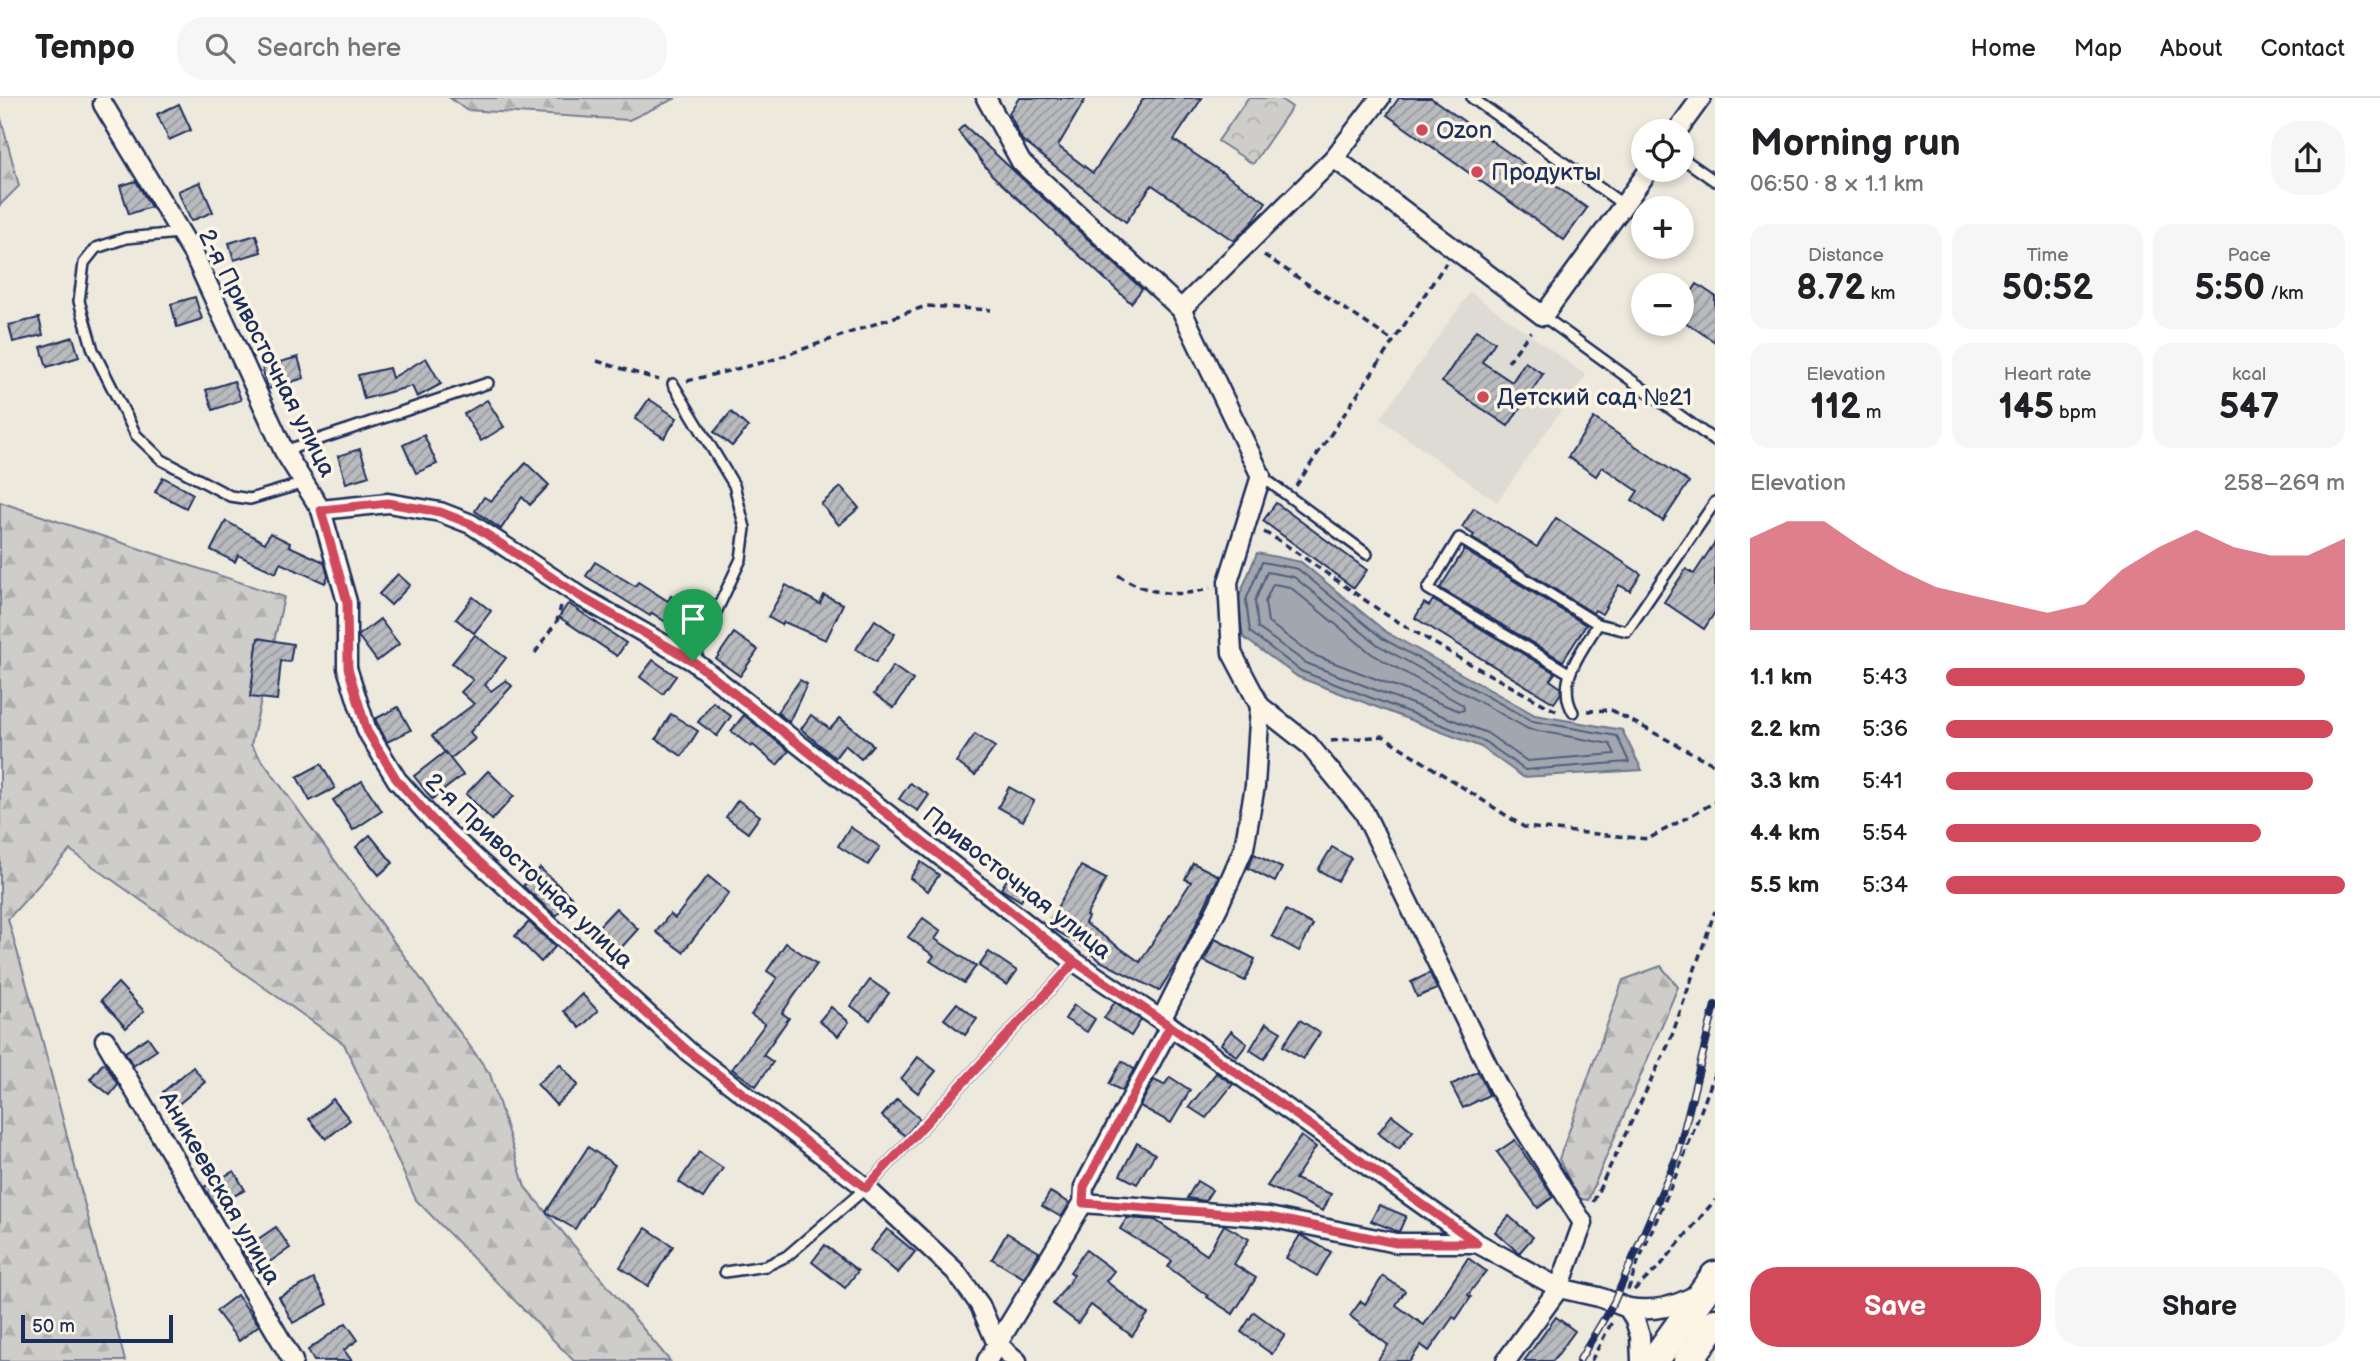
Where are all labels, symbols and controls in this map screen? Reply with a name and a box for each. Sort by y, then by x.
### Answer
search box [177,17,667,80]
text: Tempo [35,28,135,68]
icon: search [201,29,239,67]
text: Search here [257,33,401,64]
text: Home [1971,34,2036,63]
text: Map [2074,34,2122,63]
text: About [2160,34,2222,63]
text: Contact [2260,34,2345,63]
place label: Ozon [1436,116,1492,145]
map controls [1631,119,1694,336]
button: locate [1631,119,1694,182]
text: Morning run [1750,121,1961,166]
button: share [2271,121,2345,195]
marker: Ozon [1414,122,1430,138]
place label: Продукты [1491,158,1601,187]
marker: Продукты [1469,164,1485,180]
text: 06:50 · 8 × 1.1 km [1750,170,1924,198]
button: + [1631,196,1694,259]
street label: 2-я Привосточная улица [192,224,342,482]
text: Distance [1808,244,1884,267]
text: Time [2026,244,2069,267]
text: Pace [2228,244,2271,267]
text: 8.72 [1796,267,1865,310]
text: 50:52 [2002,267,2093,310]
text: 5:50 [2194,267,2265,310]
button: − [1631,273,1694,336]
text: km [1865,282,1895,305]
text: /km [2265,282,2304,305]
text: Elevation [1806,363,1885,386]
text: Heart rate [2004,363,2091,386]
text: kcal [2232,363,2266,386]
place label: Детский сад №21 [1497,383,1692,412]
text: 112 [1810,386,1861,429]
text: 145 [1998,386,2054,429]
text: 547 [2219,386,2279,429]
marker: Детский сад №21 [1475,389,1491,405]
text: m [1861,401,1881,424]
text: bpm [2054,401,2097,424]
text: Elevation [1750,469,1846,497]
text: 258–269 m [2224,469,2345,497]
pin [663,589,723,661]
icon: arrive [674,600,712,638]
text: 1.1 km [1750,663,1812,691]
text: 5:43 [1862,663,1908,691]
text: 2.2 km [1750,715,1821,743]
text: 5:36 [1862,715,1908,743]
street label: 2-я Привосточная улица [419,767,639,975]
text: 3.3 km [1750,767,1820,795]
text: 5:41 [1862,767,1903,795]
street label: Привосточная улица [917,800,1117,966]
text: 4.4 km [1750,819,1820,847]
text: 5:54 [1862,819,1907,847]
text: 5.5 km [1750,871,1819,899]
text: 5:34 [1862,871,1908,899]
street label: Аникеевская улица [152,1085,287,1290]
button: Save [1750,1267,2041,1347]
button: Share [2055,1267,2345,1347]
scale bar [21,1312,173,1344]
text: 50 m [32,1315,75,1338]

